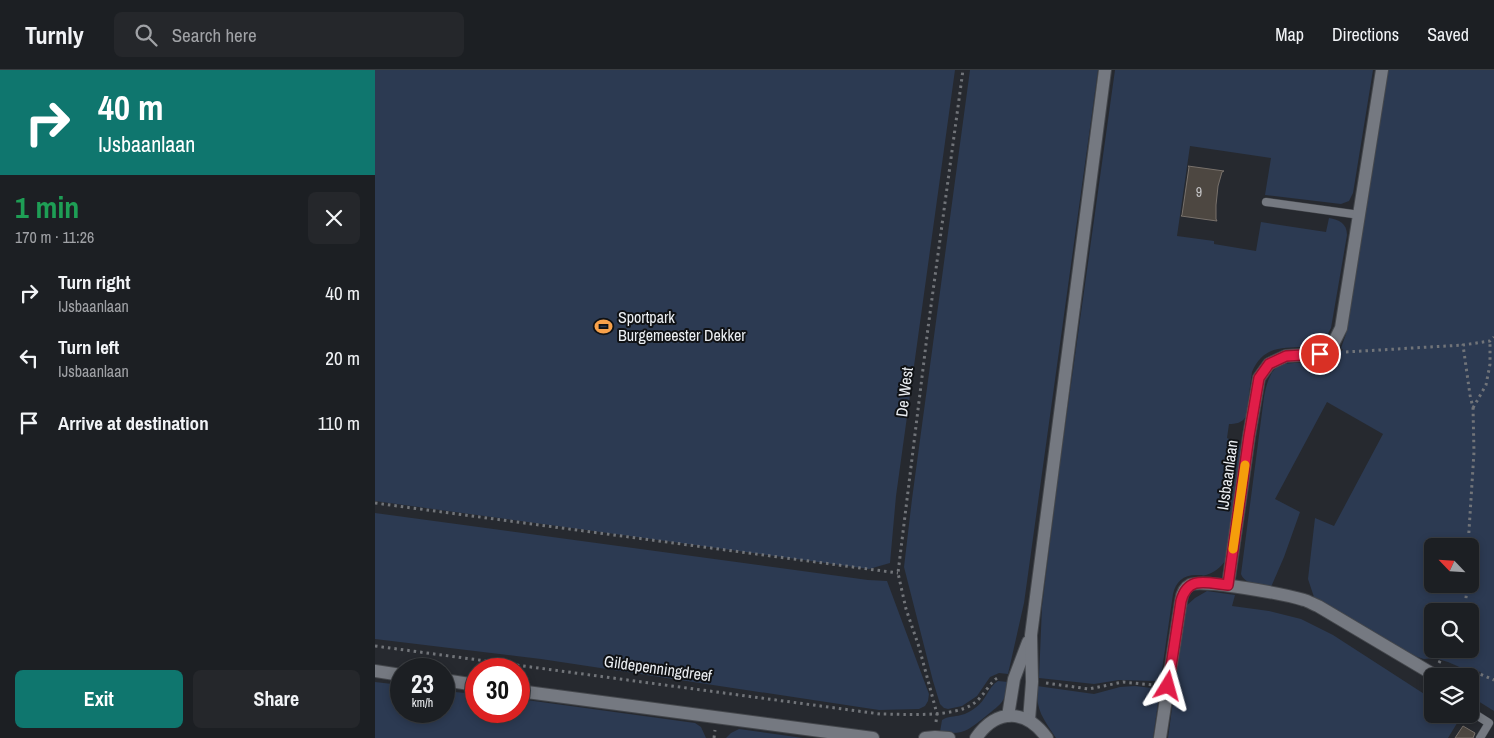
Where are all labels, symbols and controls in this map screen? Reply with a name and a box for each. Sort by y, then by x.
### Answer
search box [114,12,464,57]
text: Turnly [25,19,84,51]
icon: search [132,21,160,49]
text: Search here [172,22,257,48]
text: Map [1275,22,1304,47]
text: Directions [1332,22,1399,47]
text: Saved [1427,22,1469,47]
text: 40 m [98,84,163,131]
icon: right [15,90,80,155]
text: IJsbaanlaan [98,129,195,159]
house number: 9 [1196,183,1202,201]
text: 1 min [15,187,79,227]
button: close [308,192,360,244]
text: 170 m · 11:26 [15,226,94,248]
text: Turn right [58,269,130,295]
icon: right [15,279,43,307]
text: 40 m [325,280,360,306]
text: IJsbaanlaan [58,295,129,317]
place label: Sportpark Burgemeester Dekker [618,306,746,346]
sports icon: Sportpark Burgemeester Dekker [594,316,614,336]
pin [1299,333,1341,375]
text: Turn left [58,334,119,360]
icon: arrive [1306,340,1334,368]
icon: left [15,344,43,372]
text: 20 m [325,345,360,371]
text: IJsbaanlaan [58,360,129,382]
street label: De West [890,365,918,418]
icon: arrive [15,409,43,437]
text: Arrive at destination [58,410,209,436]
text: 110 m [318,410,360,436]
street label: IJsbaanlaan [1211,438,1243,512]
north arrow [1424,538,1479,592]
map controls [1424,538,1479,723]
button: search [1424,603,1479,658]
street label: Gildepenningdreef [603,650,714,687]
speed limit sign: 30 [465,658,530,723]
position arrow [1141,659,1193,711]
text: 23 [411,667,434,701]
button: layers [1424,668,1479,723]
button: Exit [15,670,183,728]
button: Share [193,670,360,728]
text: km/h [412,695,433,711]

